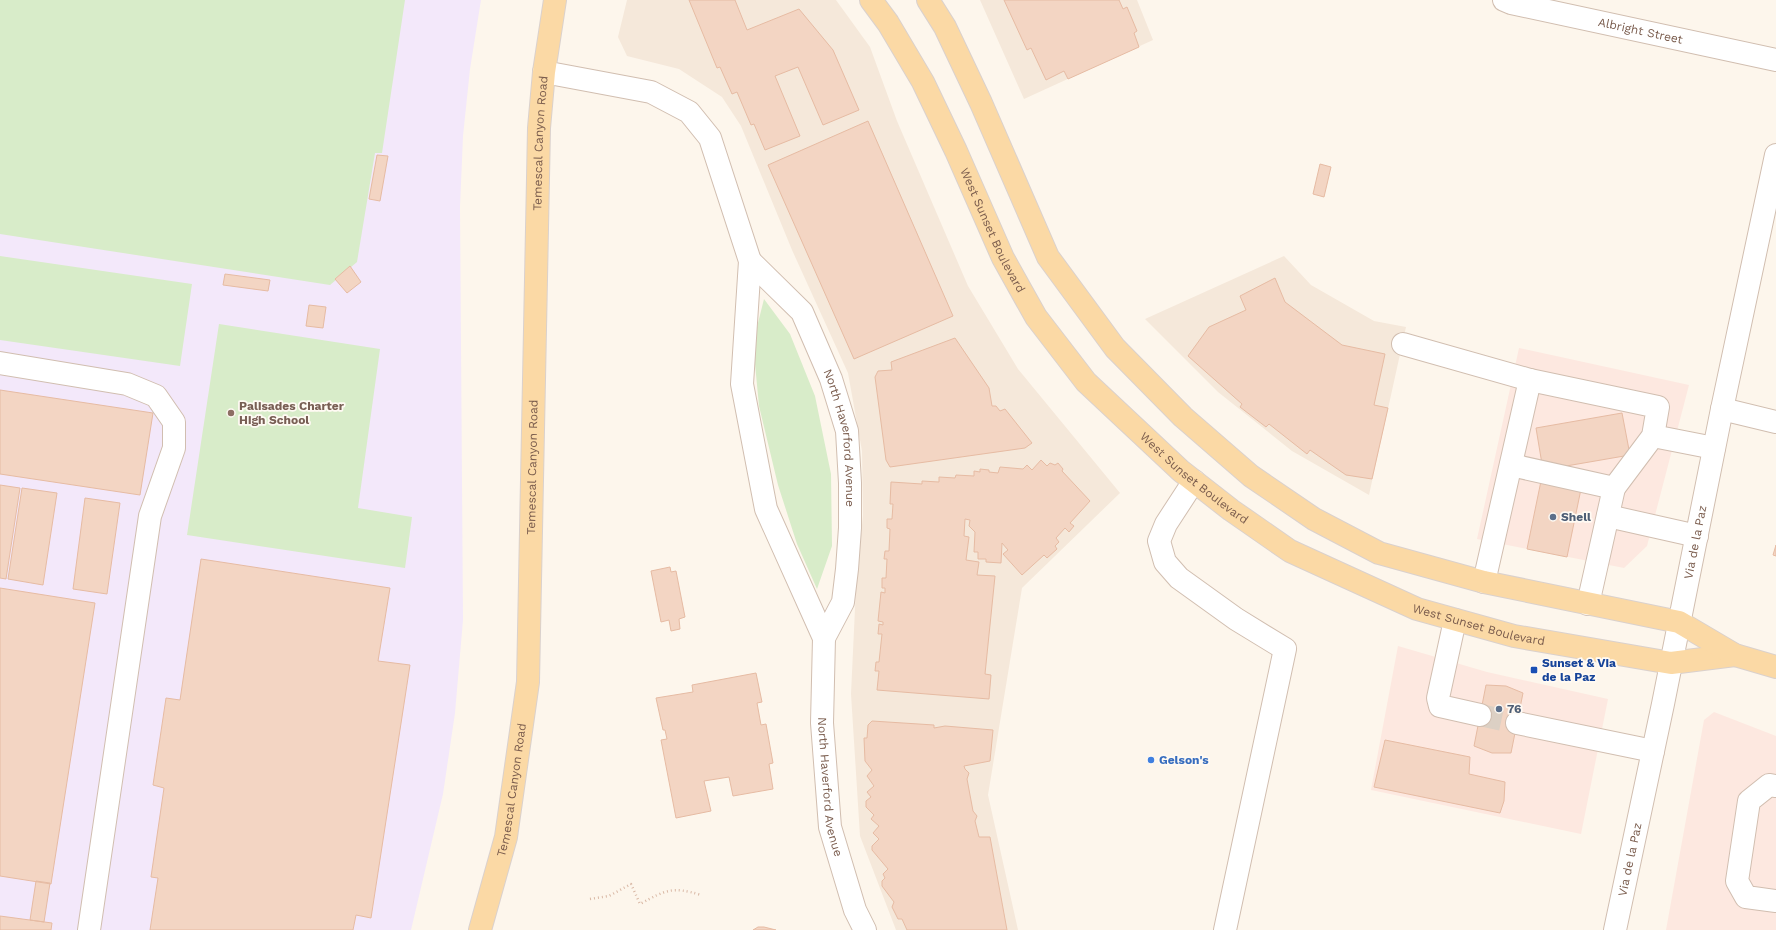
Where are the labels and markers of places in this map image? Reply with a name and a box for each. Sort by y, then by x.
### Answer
place label: Palisades Charter High School [239,399,345,427]
marker: Palisades Charter High School [226,408,236,418]
place label: Shell [1561,510,1591,524]
marker: Shell [1548,512,1558,522]
place label: Sunset & Via de la Paz [1542,656,1616,684]
marker: Sunset & Via de la Paz [1529,665,1539,675]
place label: 76 [1507,702,1521,716]
marker: 76 [1494,704,1504,714]
place label: Gelson's [1159,753,1209,767]
marker: Gelson's [1146,755,1156,765]

